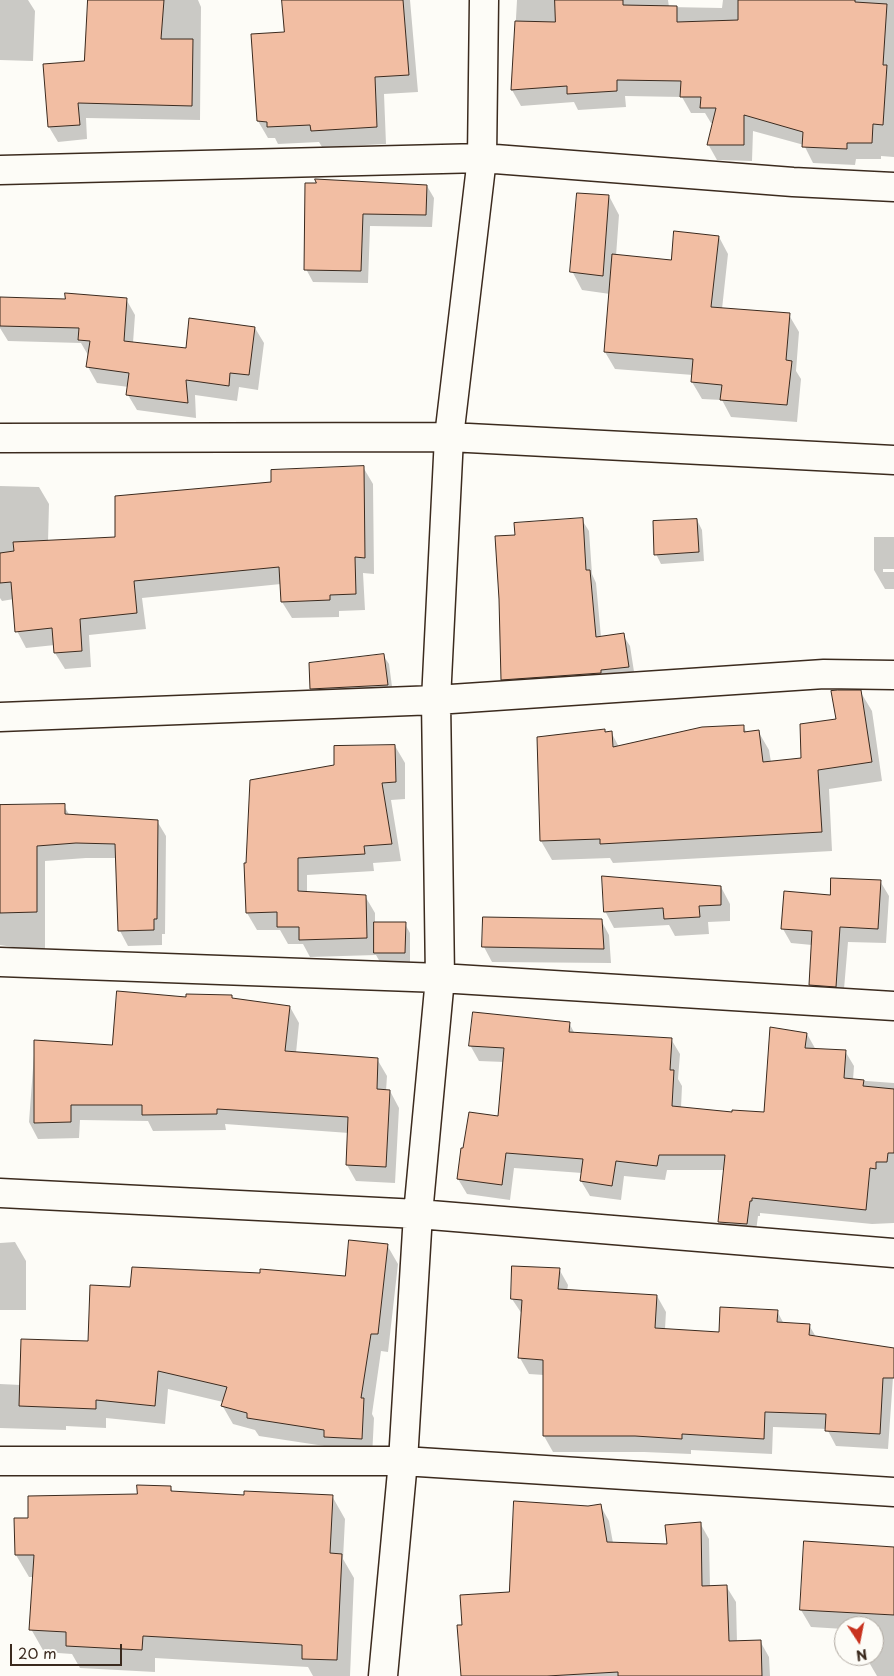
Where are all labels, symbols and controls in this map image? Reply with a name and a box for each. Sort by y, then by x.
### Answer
north arrow [834,1616,884,1666]
scale bar [12,1634,125,1666]
text: 20 m [18,1641,57,1664]
text: N [854,1644,869,1667]

